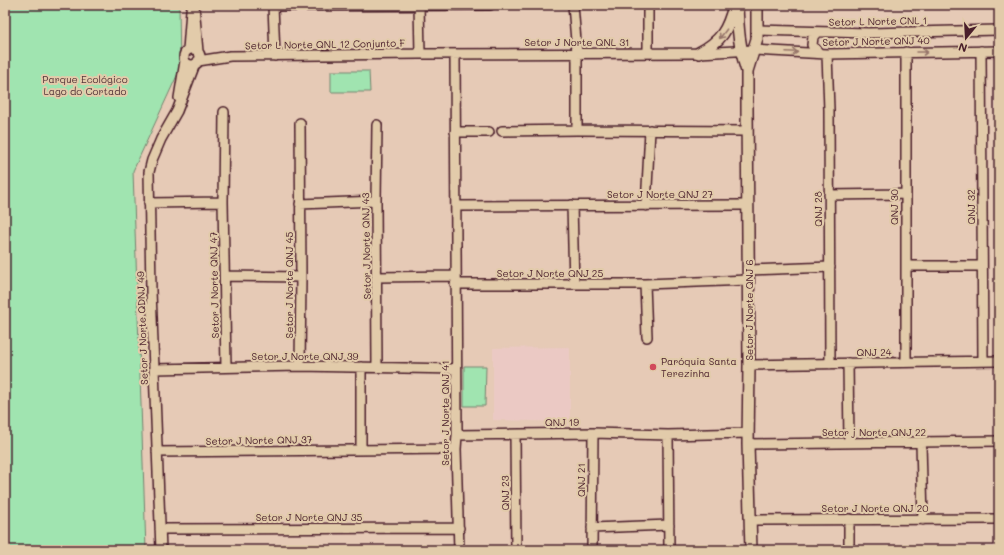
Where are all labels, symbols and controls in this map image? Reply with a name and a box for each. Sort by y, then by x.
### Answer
street label: Setor L Norte CNL 1 [829,13,927,29]
north arrow [946,18,986,58]
one-way arrow [719,28,727,39]
street label: Setor J Norte QNJ 40 [822,33,930,49]
street label: Setor J Norte QNL 31 [524,35,630,49]
street label: Setor L Norte QNL 12 Conjunto F [245,36,405,52]
text: N [956,40,969,56]
one-way arrow [785,48,798,56]
one-way arrow [915,48,928,56]
park label: Parque Ecológico Lago do Cortado [42,72,128,98]
street label: Setor J Norte QNJ 27 [607,187,714,201]
street label: QNJ 30 [887,189,901,225]
street label: QNJ 32 [964,189,978,225]
street label: QNJ 28 [811,191,825,227]
street label: Setor J Norte QNJ 43 [358,192,374,300]
street label: Setor J Norte QNJ 47 [206,231,222,338]
street label: Setor J Norte QNJ 45 [282,231,296,338]
street label: Setor J Norte QNJ 6 [742,259,756,361]
street label: Setor J Norte QNJ 25 [497,266,603,280]
street label: Setor J Norte QDNJ 49 [133,271,151,385]
street label: QNJ 24 [856,345,892,359]
street label: Setor J Norte QNJ 39 [252,349,358,363]
place label: Paróquia Santa Terezinha [661,354,737,380]
street label: Setor J Norte QNJ 41 [438,360,452,466]
marker: Paróquia Santa Terezinha [648,362,658,372]
street label: QNJ 19 [545,415,579,429]
street label: Setor j Norte QNJ 22 [822,425,926,439]
street label: Setor J Norte QNJ 37 [206,432,313,448]
street label: QNJ 21 [574,463,588,497]
street label: QNJ 23 [498,475,512,511]
street label: Setor J Norte QNJ 20 [822,501,928,515]
street label: Setor J Norte QNJ 35 [256,510,363,524]

